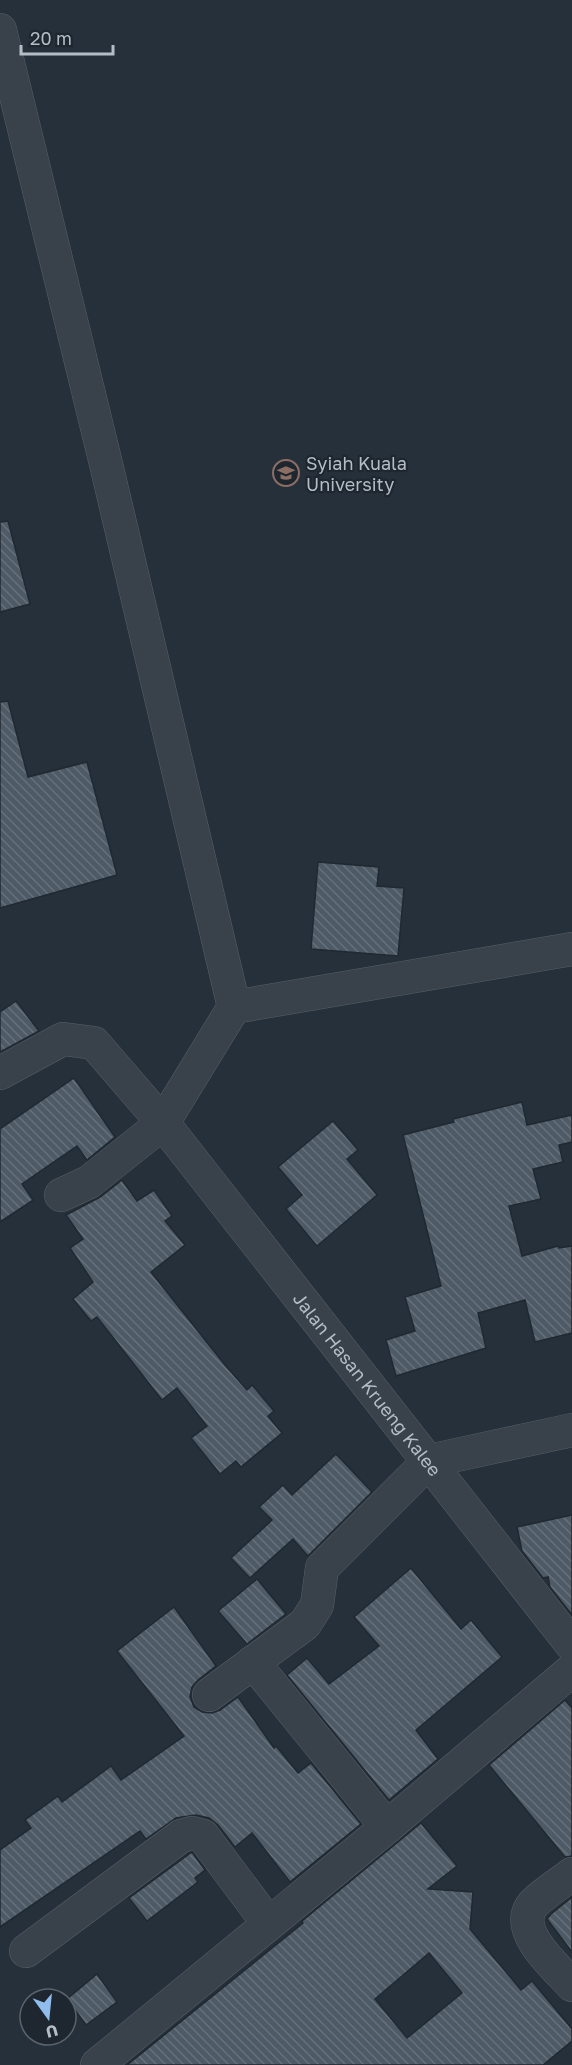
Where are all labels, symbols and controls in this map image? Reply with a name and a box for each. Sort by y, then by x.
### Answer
scale bar [21,18,112,56]
text: 20 m [30,27,72,49]
place label: Syiah Kuala University [306,452,407,495]
school or university icon: Syiah Kuala University [271,458,301,488]
street label: Jalan Hasan Krueng Kalee [289,1288,446,1480]
north arrow [18,1987,78,2047]
text: U [44,2020,60,2043]

